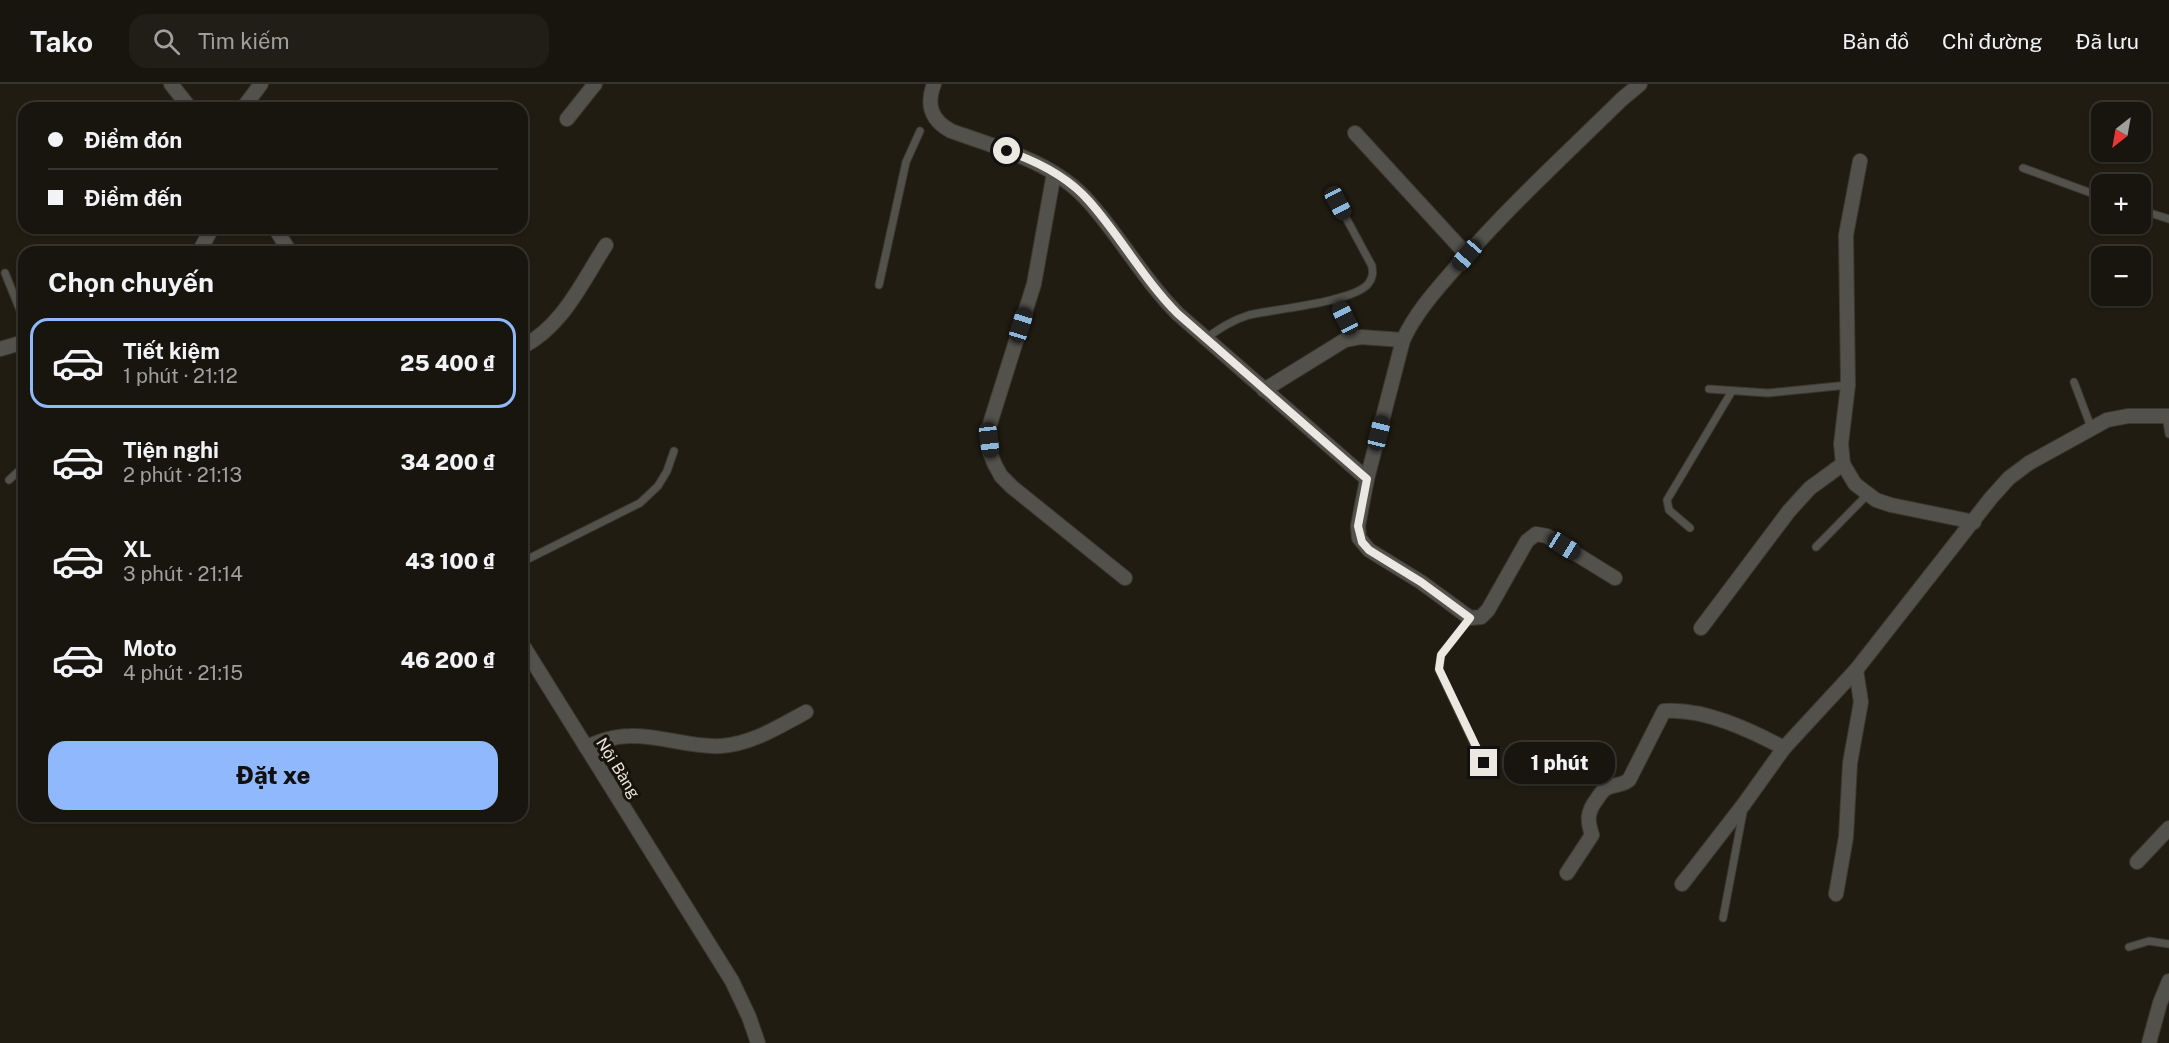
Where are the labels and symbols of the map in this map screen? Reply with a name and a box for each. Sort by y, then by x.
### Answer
north arrow [2091,102,2151,162]
route start [993,137,1020,164]
car [1322,183,1354,223]
car [1448,236,1486,274]
car [1329,298,1361,338]
car [1007,305,1035,345]
car [1366,413,1392,453]
car [978,421,1000,459]
car [1544,529,1584,563]
street label: Nội Bàng [592,734,644,802]
callout: 1 phút [1505,742,1616,784]
route end [1470,749,1497,776]

